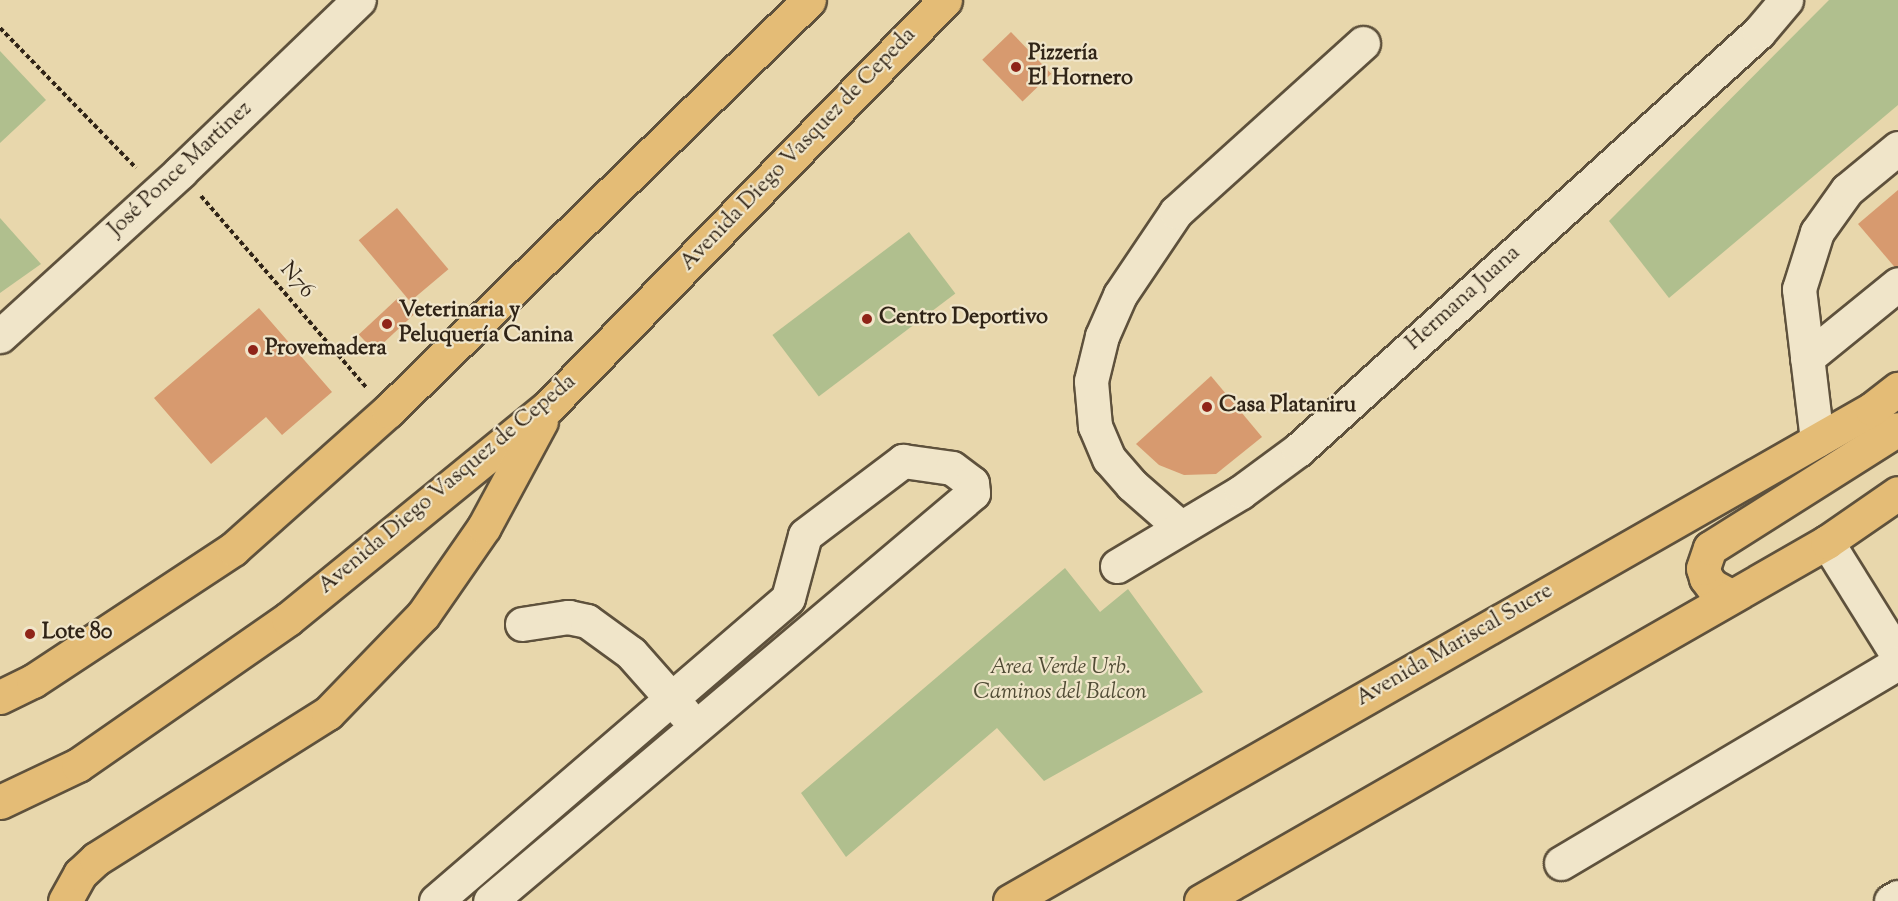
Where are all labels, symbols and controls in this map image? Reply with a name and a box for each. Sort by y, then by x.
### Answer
street label: Avenida Diego Vasquez de Cepeda [676,23,922,277]
place label: Pizzería El Hornero [1028,41,1133,92]
marker: Pizzería El Hornero [1009,60,1023,74]
street label: José Ponce Martinez [104,97,258,243]
street label: Hermana Juana [1402,241,1526,357]
street label: N76 [273,257,319,305]
place label: Veterinaria y Peluquería Canina [399,298,573,350]
place label: Centro Deportivo [879,306,1048,332]
marker: Centro Deportivo [860,312,874,326]
marker: Veterinaria y Peluquería Canina [380,317,394,331]
place label: Provemadera [265,337,387,363]
marker: Provemadera [246,343,260,357]
street label: Avenida Diego Vasquez de Cepeda [314,369,582,601]
place label: Casa Plataniru [1219,394,1356,420]
marker: Casa Plataniru [1200,400,1214,414]
street label: Avenida Mariscal Sucre [1352,579,1558,713]
place label: Lote 80 [42,621,112,647]
marker: Lote 80 [23,627,37,641]
park label: Area Verde Urb. Caminos del Balcon [973,655,1147,706]

